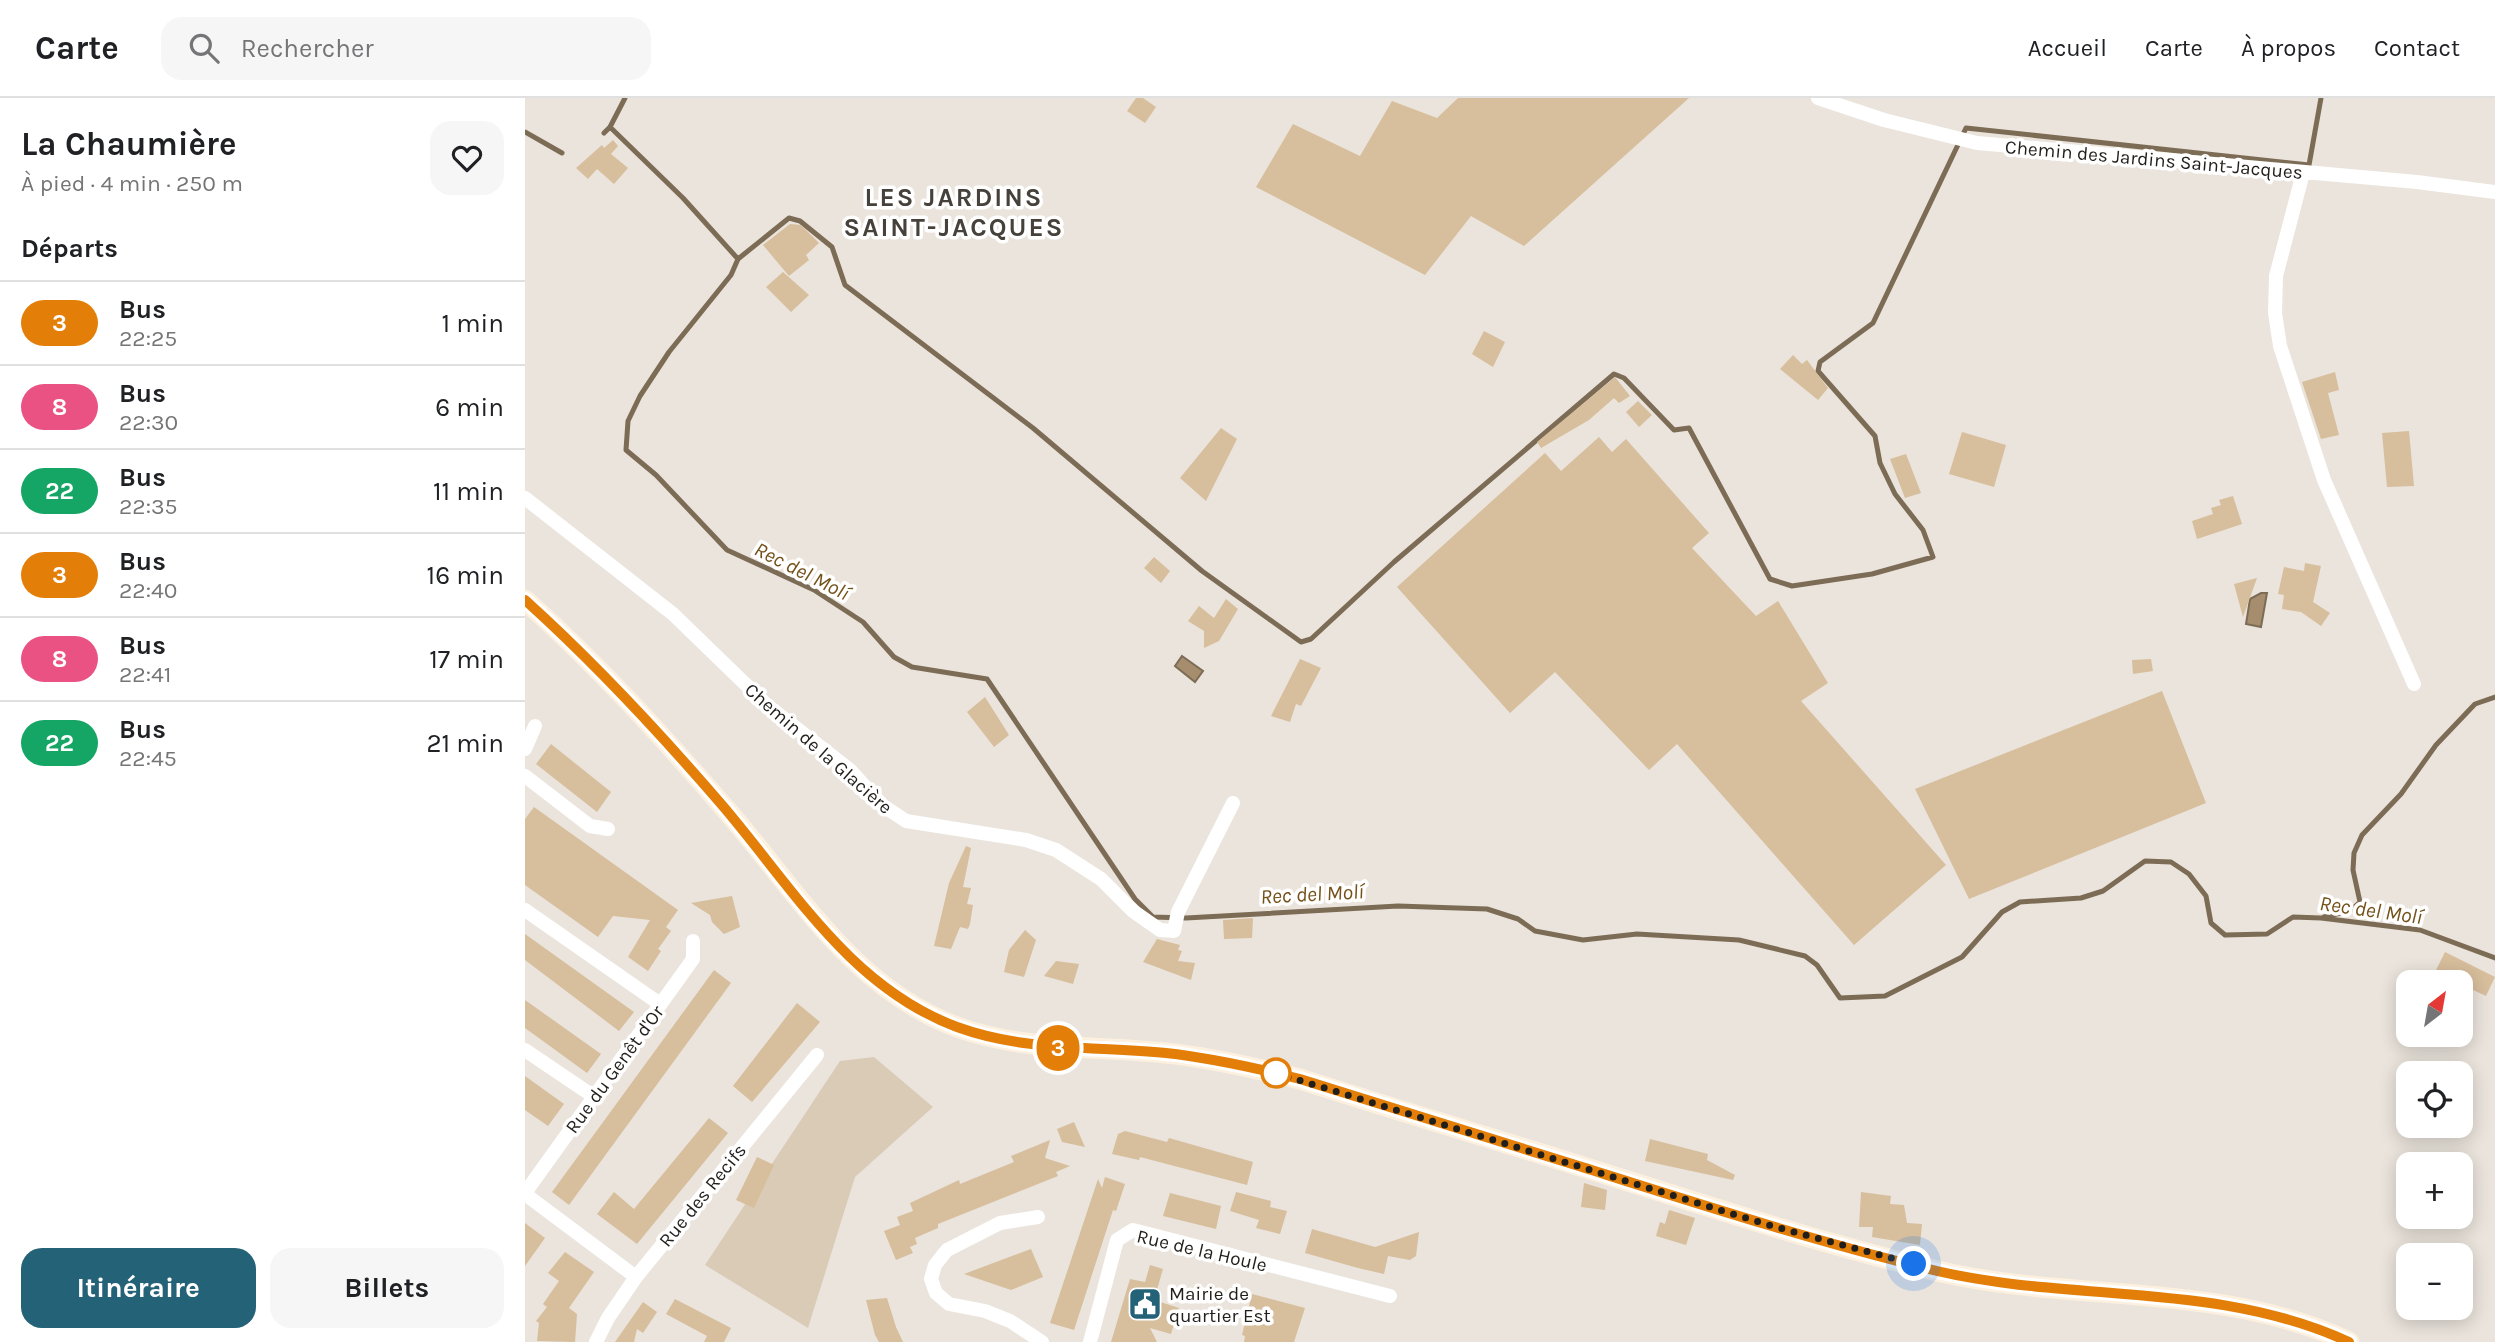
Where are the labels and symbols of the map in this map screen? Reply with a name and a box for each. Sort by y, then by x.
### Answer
street label: Chemin des Jardins Saint-Jacques [2004,136,2304,184]
district label: LES JARDINS SAINT-JACQUES [844,182,1064,243]
water label: Rec del Molí [750,537,856,606]
street label: Chemin de la Glacière [740,679,896,819]
water label: Rec del Molí [1260,879,1367,909]
water label: Rec del Molí [2318,891,2426,929]
north arrow [2396,970,2473,1046]
street label: Rue du Genêt d'Or [561,1001,669,1138]
line badge: 3 [1035,1025,1081,1071]
unlabelled marker [1261,1058,1291,1088]
street label: Rue des Recifs [655,1140,751,1251]
street label: Rue de la Houle [1135,1225,1269,1277]
your location [1896,1246,1931,1281]
place label: Mairie de quartier Est [1169,1283,1271,1327]
public building icon: Mairie de quartier Est [1126,1285,1164,1323]

